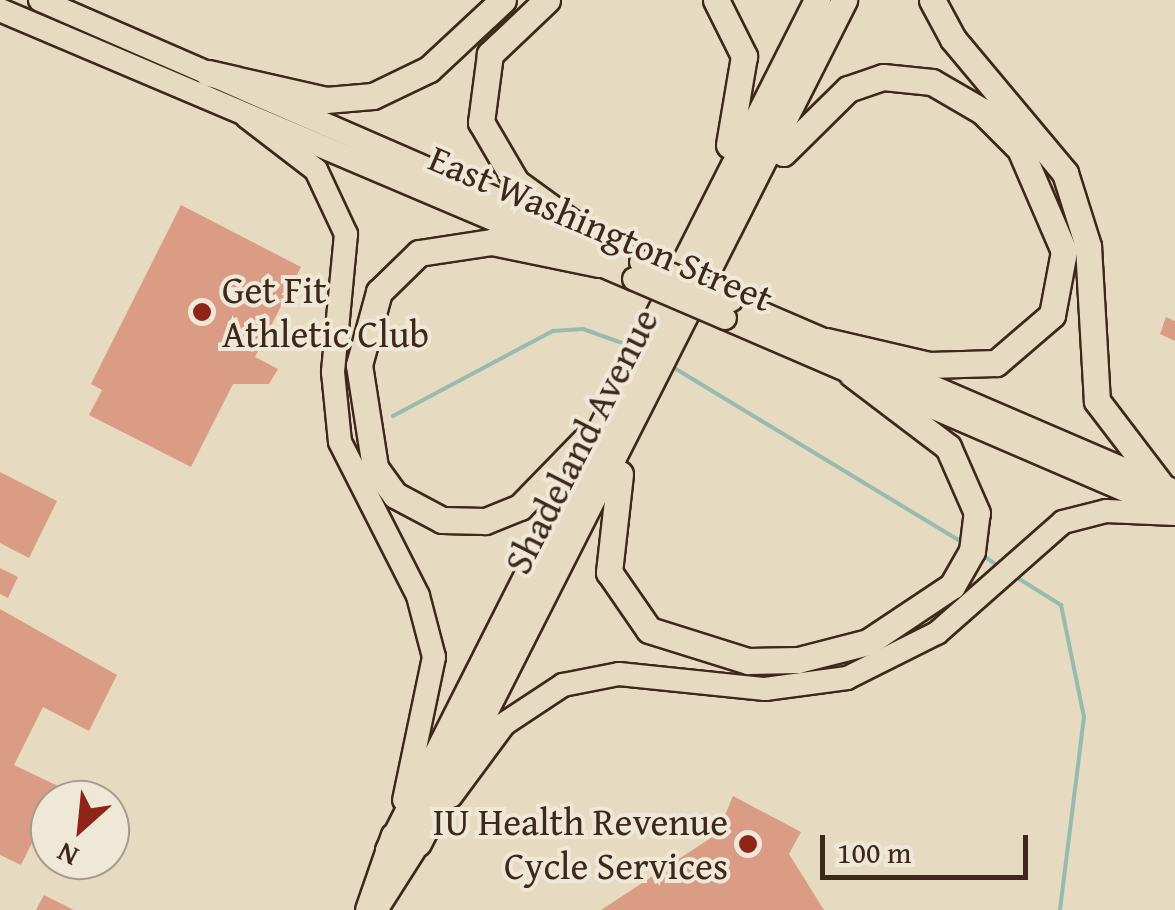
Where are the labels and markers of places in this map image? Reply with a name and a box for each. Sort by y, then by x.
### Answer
place label: Get Fit Athletic Club [222,267,429,356]
marker: Get Fit Athletic Club [191,301,213,323]
place label: IU Health Revenue Cycle Services [433,799,728,888]
marker: IU Health Revenue Cycle Services [737,833,759,855]

